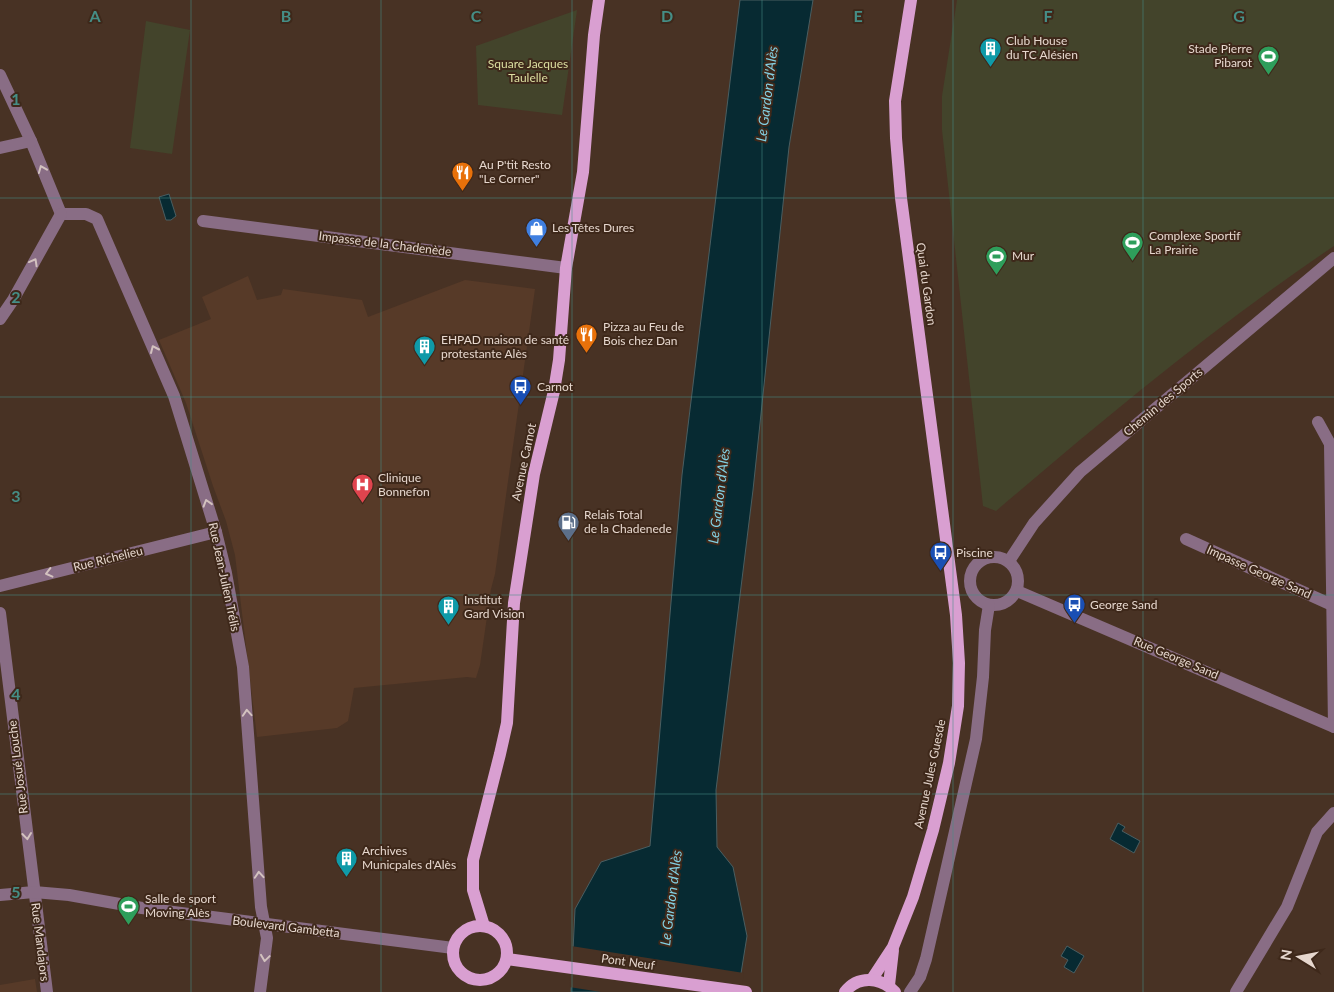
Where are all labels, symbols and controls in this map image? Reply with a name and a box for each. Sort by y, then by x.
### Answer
text: A [88,6,101,25]
text: B [281,6,291,25]
text: C [471,6,482,25]
text: D [661,6,673,25]
text: E [853,6,863,25]
text: F [1043,6,1053,25]
text: G [1233,6,1245,25]
place label: Club House du TC Alésien [1006,33,1078,62]
building icon: Club House du TC Alésien [978,36,1002,67]
place label: Stade Pierre Pibarot [1188,41,1253,70]
sports icon: Stade Pierre Pibarot [1256,44,1280,75]
water label: Le Gardon d'Alès [752,45,781,143]
park label: Square Jacques Taulelle [488,56,568,85]
text: 1 [11,89,21,108]
place label: Au P'tit Resto "Le Corner" [479,157,551,186]
restaurant icon: Au P'tit Resto "Le Corner" [451,160,475,191]
one-way arrow [38,165,48,173]
shop icon: Les Têtes Dures [524,216,548,247]
place label: Les Têtes Dures [552,220,634,235]
street label: Impasse de la Chadenède [318,228,452,259]
place label: Complexe Sportif La Prairie [1149,228,1241,257]
sports icon: Complexe Sportif La Prairie [1121,231,1145,262]
street label: Quai du Gardon [913,241,940,326]
sports icon: Mur [984,244,1008,275]
place label: Mur [1012,248,1035,263]
one-way arrow [28,259,38,268]
text: 2 [11,287,21,306]
place label: Pizza au Feu de Bois chez Dan [603,319,684,348]
restaurant icon: Pizza au Feu de Bois chez Dan [575,322,599,353]
place label: EHPAD maison de santé protestante Alès [441,332,569,361]
building icon: EHPAD maison de santé protestante Alès [413,335,437,366]
one-way arrow [149,345,160,354]
street label: Chemin des Sports [1120,364,1205,439]
bus stop icon: Carnot [509,375,533,406]
place label: Carnot [537,379,574,394]
street label: Avenue Carnot [508,421,539,502]
water label: Le Gardon d'Alès [704,447,733,545]
place label: Clinique Bonnefon [378,470,430,499]
hospital icon: Clinique Bonnefon [350,473,374,504]
text: 3 [11,486,21,505]
one-way arrow [202,499,212,507]
place label: Relais Total de la Chadenede [584,507,672,536]
fuel station icon: Relais Total de la Chadenede [556,510,580,541]
street label: Rue Jean-Julien Trélis [206,521,243,633]
bus stop icon: Piscine [928,541,952,572]
street label: Impasse George Sand [1205,542,1314,601]
street label: Rue Richelieu [72,543,144,574]
place label: Piscine [956,545,993,560]
one-way arrow [45,567,54,578]
place label: Institut Gard Vision [464,592,525,621]
bus stop icon: George Sand [1062,593,1086,624]
building icon: Institut Gard Vision [436,595,460,626]
place label: George Sand [1090,597,1157,612]
street label: Rue George Sand [1131,633,1221,682]
text: 4 [11,684,21,703]
one-way arrow [241,709,252,717]
street label: Avenue Jules Guesde [911,718,948,830]
street label: Rue Josué Louche [4,720,31,815]
one-way arrow [21,832,32,840]
place label: Archives Municpales d'Alès [362,843,456,872]
building icon: Archives Municpales d'Alès [334,846,358,877]
water label: Le Gardon d'Alès [656,849,685,947]
one-way arrow [254,871,265,879]
text: 5 [11,882,21,901]
place label: Salle de sport Moving Alès [145,891,217,920]
sports icon: Salle de sport Moving Alès [117,894,141,925]
street label: Rue Mandajors [28,902,53,982]
street label: Boulevard Gambetta [232,912,341,941]
north arrow [1274,932,1324,982]
text: N [1276,948,1295,961]
street label: Pont Neuf [600,950,657,973]
one-way arrow [260,953,270,962]

